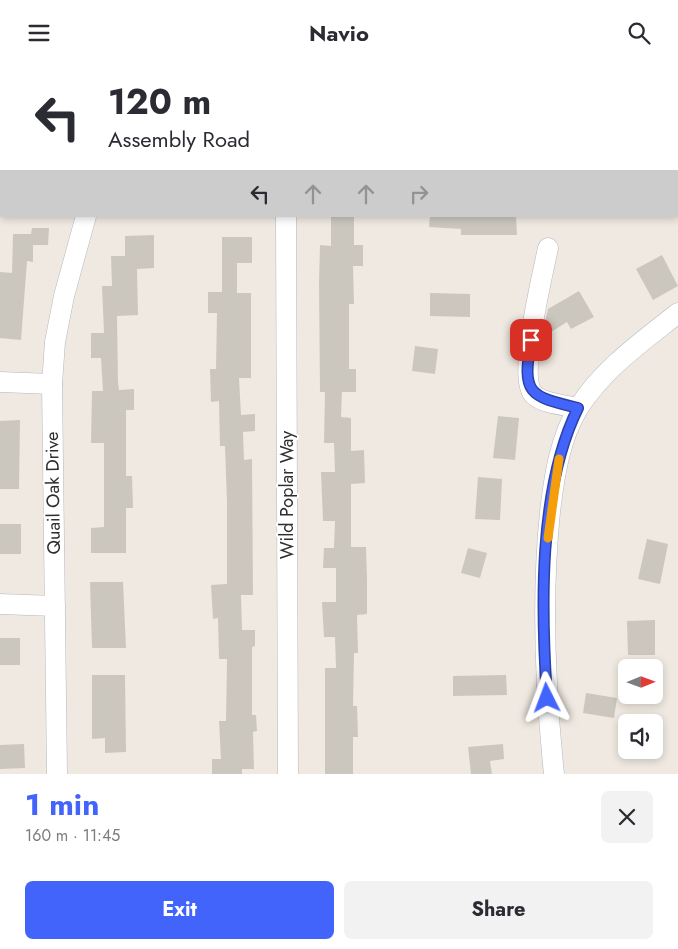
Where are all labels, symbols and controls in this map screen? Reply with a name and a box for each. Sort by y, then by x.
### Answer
text: Navio [309,17,369,49]
icon: menu [25,19,53,47]
icon: search [625,19,653,47]
text: 120 m [108,77,211,127]
icon: left [25,85,90,150]
text: Assembly Road [108,123,250,155]
icon: left [246,180,274,208]
icon: ahead [299,180,327,208]
icon: ahead [352,180,380,208]
icon: right [405,180,433,208]
pin [510,319,552,361]
icon: arrive [517,326,545,354]
street label: Quail Oak Drive [39,431,67,555]
street label: Wild Poplar Way [274,431,300,559]
north arrow [618,659,662,704]
map controls [618,659,663,759]
position arrow [520,671,572,723]
button: sound [618,714,663,759]
text: 1 min [25,783,99,826]
button: close [601,791,653,843]
text: 160 m · 11:45 [25,824,120,847]
button: Exit [25,881,334,939]
button: Share [344,881,653,939]

